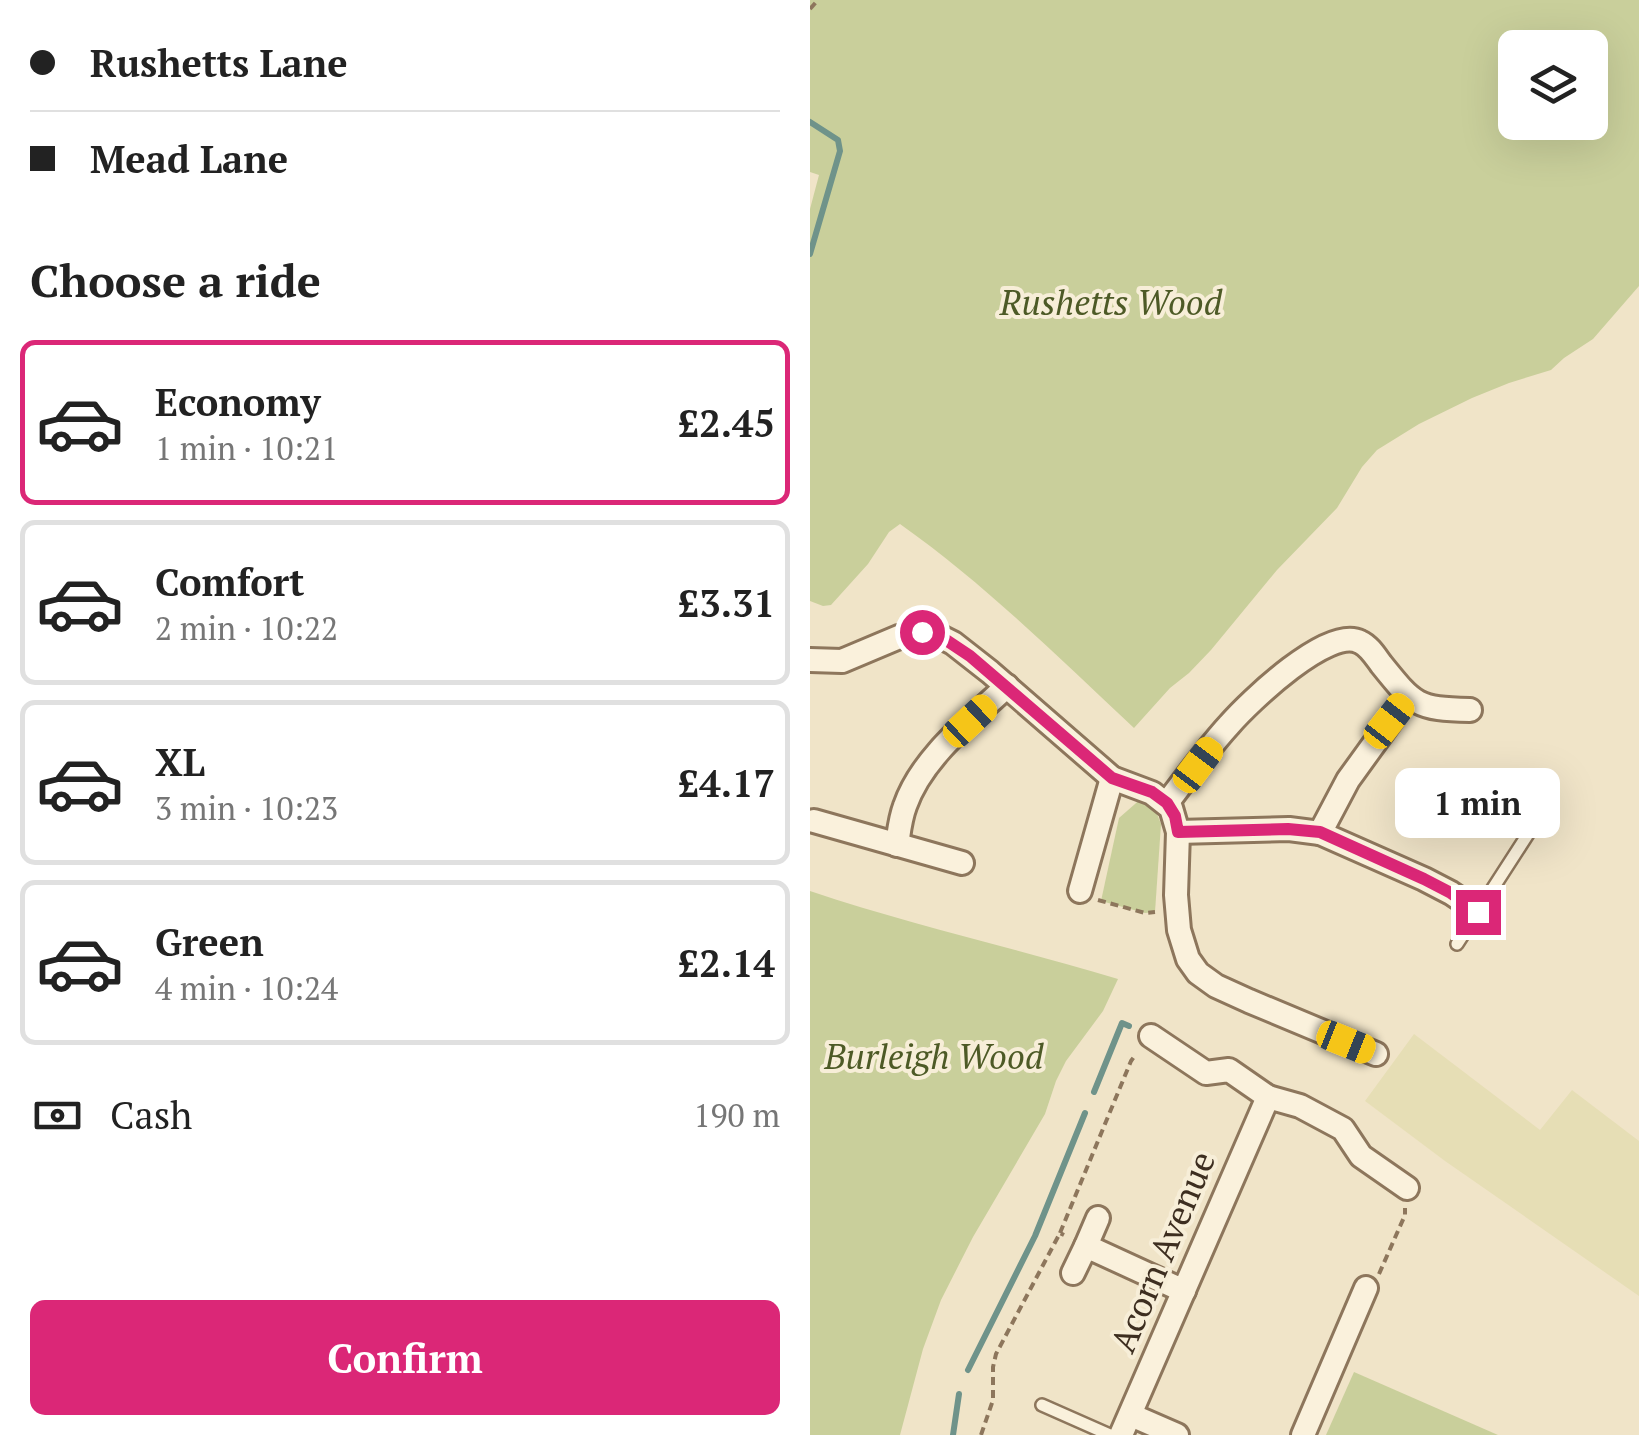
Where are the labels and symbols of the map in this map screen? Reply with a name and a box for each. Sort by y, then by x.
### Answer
park label: Rushetts Wood [999,279,1224,325]
route start [900,610,945,655]
car [1359,688,1419,754]
car [938,690,1002,752]
car [1168,732,1228,798]
callout: 1 min [1396,767,1560,837]
route end [1456,890,1501,935]
car [1313,1017,1379,1067]
park label: Burleigh Wood [824,1033,1045,1079]
street label: Acorn Avenue [1099,1144,1225,1359]

